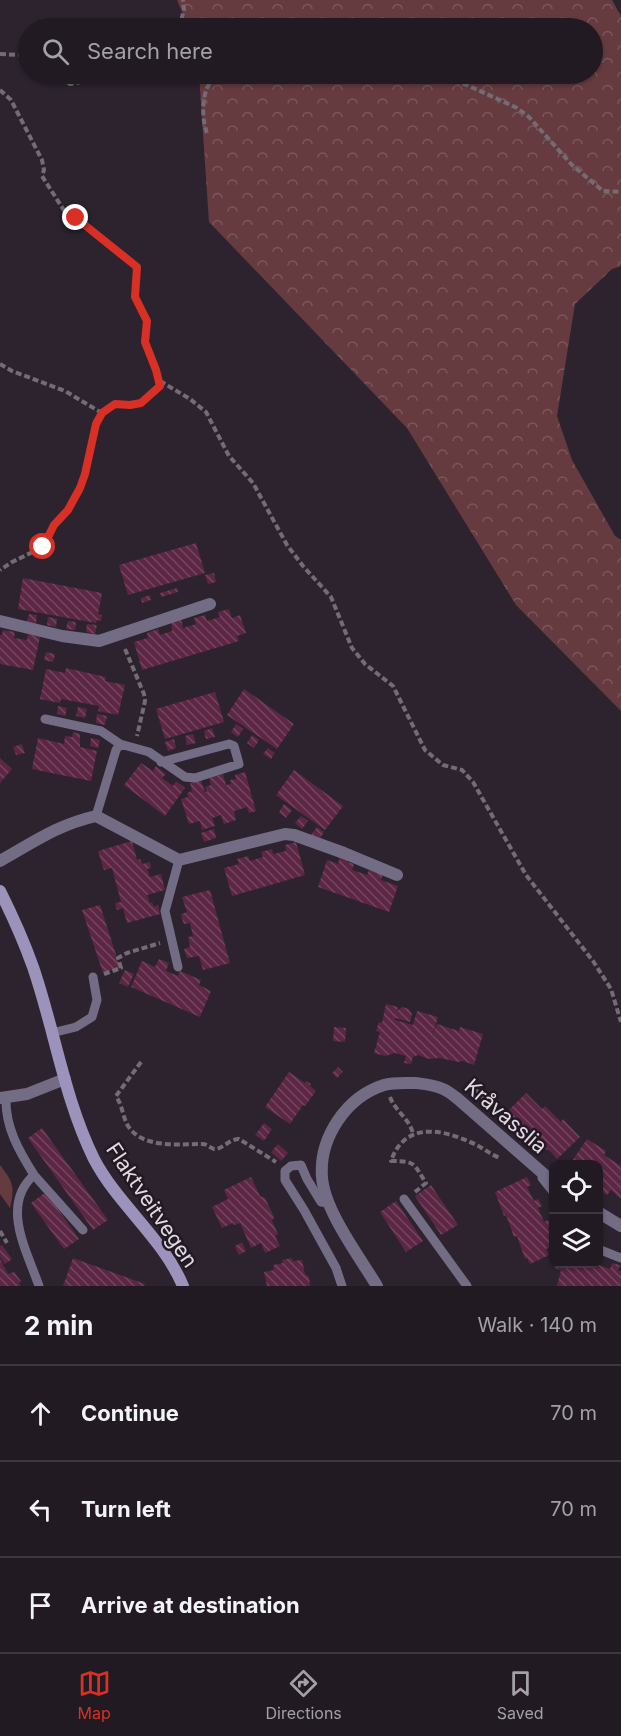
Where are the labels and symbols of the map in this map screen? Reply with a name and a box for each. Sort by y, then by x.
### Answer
route end [62,204,88,230]
route start [29,533,55,559]
street label: Kråvasslia [460,1073,552,1159]
street label: Flaktveitvegen [101,1138,203,1272]

